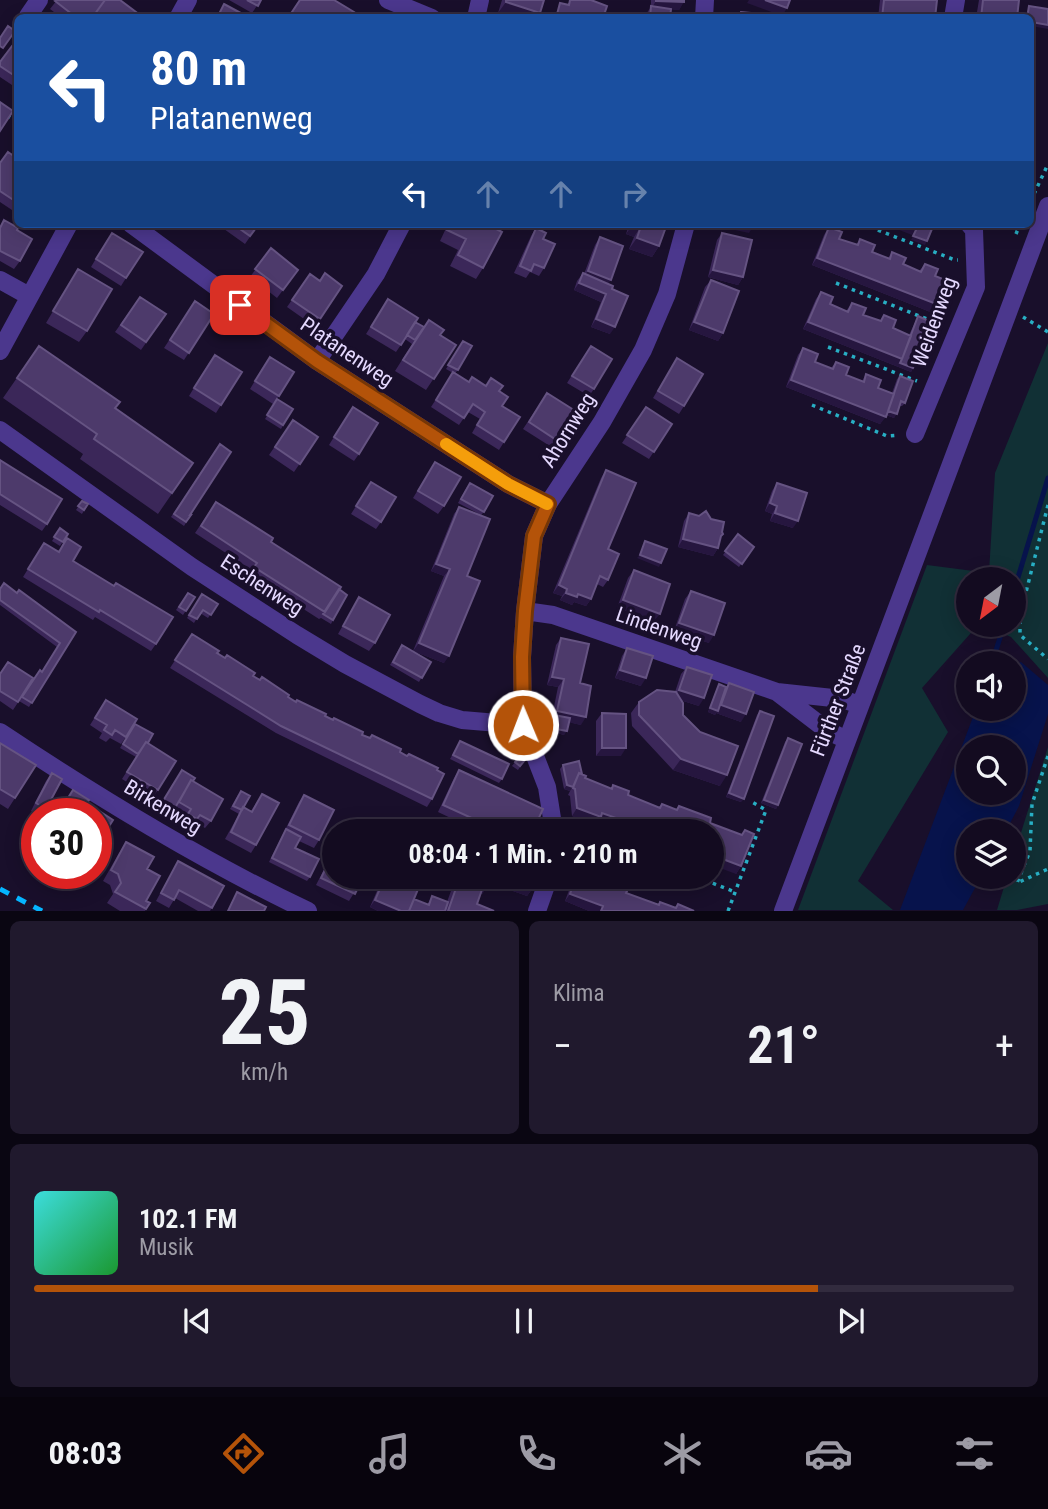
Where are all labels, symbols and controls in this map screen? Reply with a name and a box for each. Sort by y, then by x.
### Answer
text: 80 m [150,40,247,97]
icon: left [35,42,126,133]
text: Platanenweg [150,99,313,137]
icon: left [396,175,434,213]
icon: ahead [469,175,507,213]
icon: ahead [542,175,580,213]
icon: right [615,175,653,213]
street label: Weidenweg [907,273,961,371]
pin [210,275,270,335]
icon: arrive [221,286,259,324]
street label: Platanenweg [296,312,398,392]
street label: Ahornweg [536,388,600,472]
street label: Eschenweg [216,549,308,621]
north arrow [956,567,1026,637]
map controls [956,567,1026,889]
street label: Lindenweg [613,602,705,654]
street label: Fürther Straße [806,640,870,760]
button: sound [956,651,1026,721]
position arrow [486,688,560,762]
button: search [956,735,1026,805]
street label: Birkenweg [120,775,206,839]
speed limit sign: 30 [21,798,112,889]
button: layers [956,819,1026,889]
text: 08:04 · 1 Min. · 210 m [409,839,637,869]
text: 25 [219,960,310,1066]
text: Klima [553,980,604,1007]
text: 21° [747,1015,820,1076]
text: − [553,1024,572,1068]
text: + [995,1024,1014,1068]
text: km/h [241,1059,288,1086]
text: 102.1 FM [139,1204,237,1234]
text: Musik [139,1234,194,1261]
icon: previous [178,1302,216,1340]
icon: pause [505,1302,543,1340]
icon: next [832,1302,870,1340]
icon: directions [219,1429,268,1478]
icon: music [365,1429,414,1478]
icon: phone [512,1429,561,1478]
icon: climate [658,1429,707,1478]
icon: car [804,1429,853,1478]
icon: filters [950,1429,999,1478]
text: 08:03 [49,1434,122,1472]

